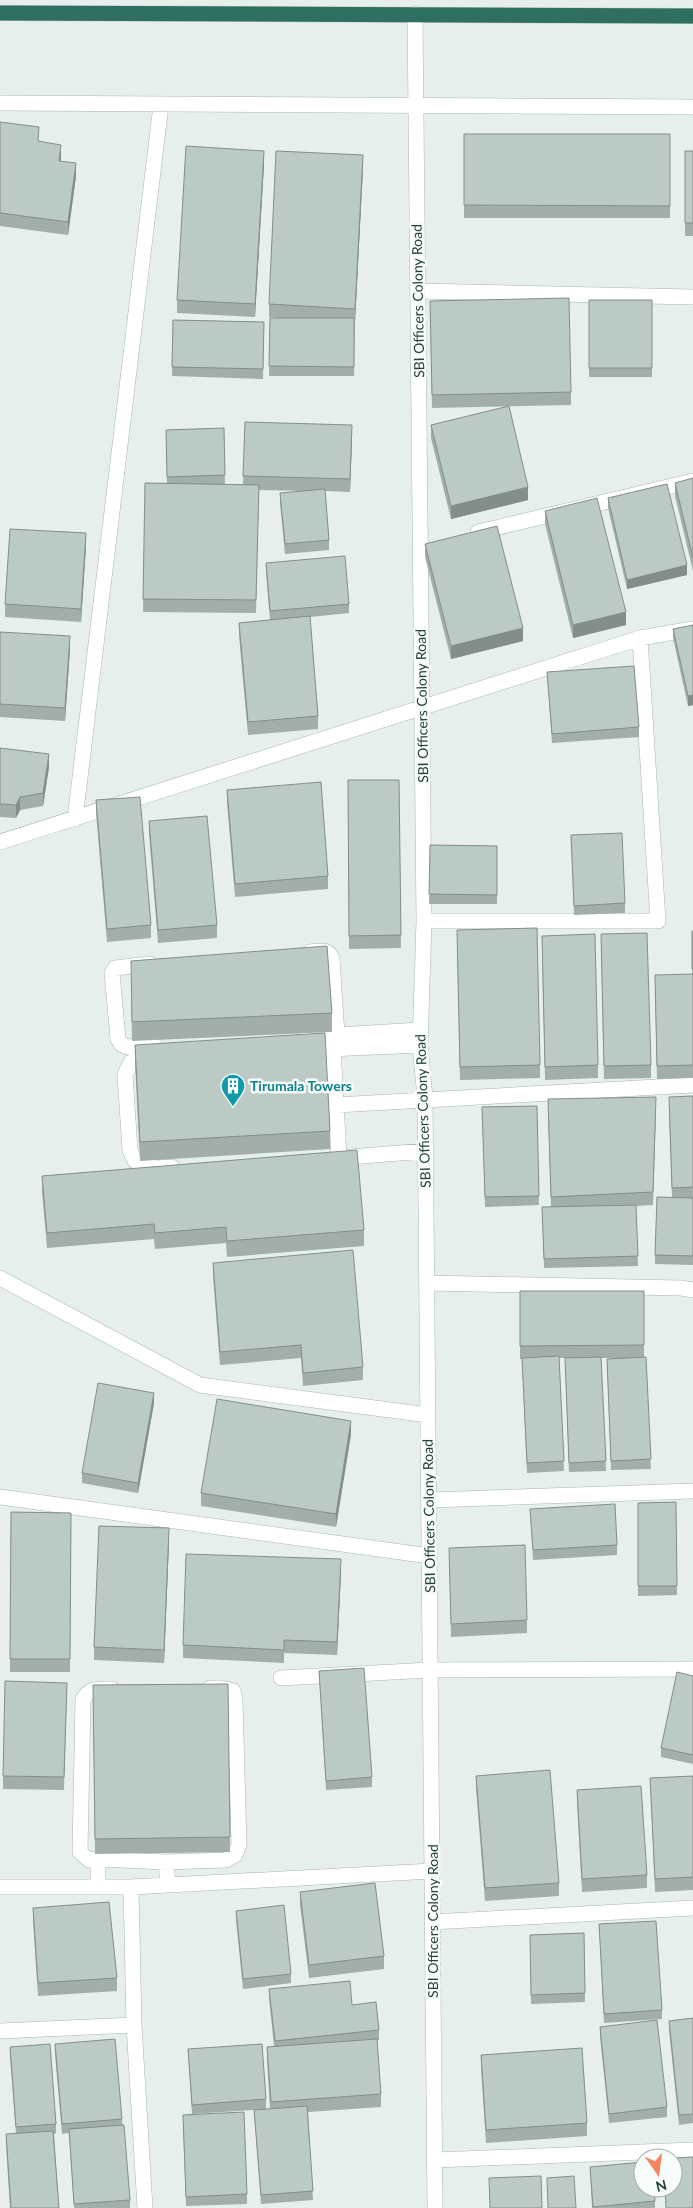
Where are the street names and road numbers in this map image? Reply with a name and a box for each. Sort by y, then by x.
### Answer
street label: SBI Officers Colony Road [408,224,427,378]
street label: SBI Officers Colony Road [412,629,431,783]
street label: SBI Officers Colony Road [411,1034,434,1188]
street label: SBI Officers Colony Road [419,1439,438,1593]
street label: SBI Officers Colony Road [424,1844,441,1998]

